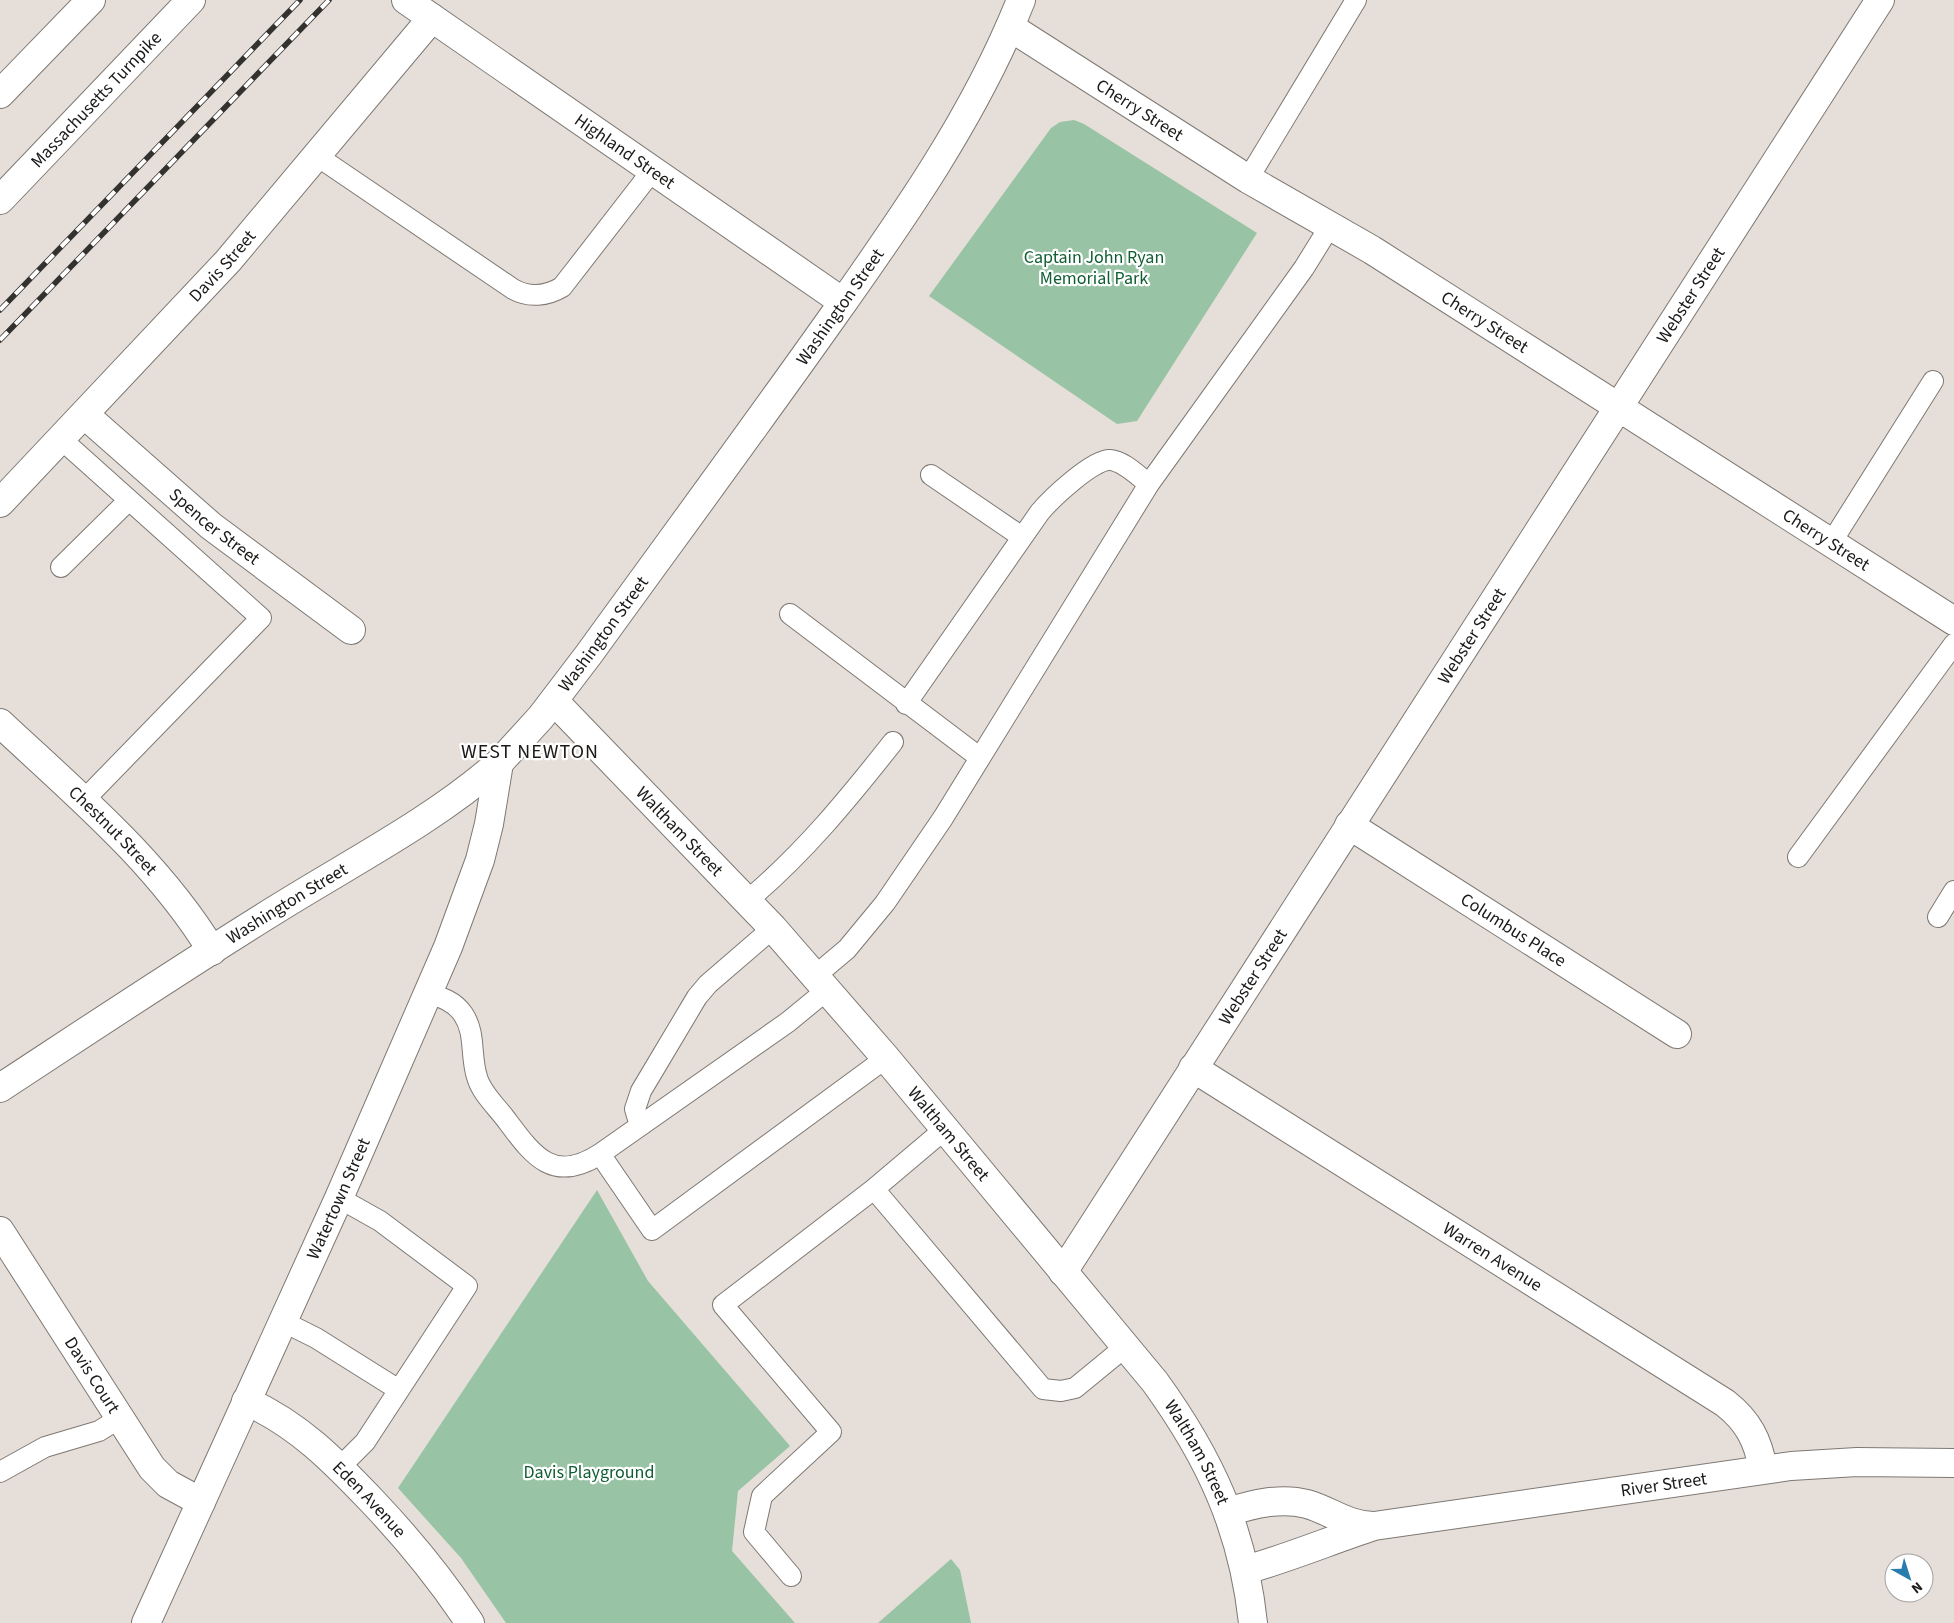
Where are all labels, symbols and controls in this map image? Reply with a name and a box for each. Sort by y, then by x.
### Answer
street label: Massachusetts Turnpike [25,26,168,174]
street label: Cherry Street [1091,73,1188,148]
street label: Highland Street [569,108,680,195]
street label: Davis Street [184,225,262,308]
street label: Webster Street [1651,242,1731,348]
street label: Washington Street [790,244,890,371]
park label: Captain John Ryan Memorial Park [1024,245,1164,291]
street label: Cherry Street [1436,285,1533,359]
street label: Spencer Street [163,483,265,571]
street label: Cherry Street [1777,503,1875,577]
street label: Washington Street [553,571,654,697]
street label: Webster Street [1432,583,1512,689]
district label: WEST NEWTON [461,738,599,766]
street label: Chestnut Street [63,780,163,881]
street label: Waltham Street [630,781,729,882]
street label: Washington Street [222,857,352,950]
street label: Columbus Place [1455,887,1571,973]
street label: Webster Street [1213,924,1293,1030]
street label: Waltham Street [902,1081,995,1187]
street label: Watertown Street [301,1134,377,1264]
street label: Warren Avenue [1438,1216,1547,1298]
street label: Davis Court [58,1332,126,1418]
street label: Waltham Street [1158,1395,1235,1509]
street label: Eden Avenue [327,1456,412,1543]
park label: Davis Playground [524,1460,654,1485]
street label: River Street [1619,1466,1709,1503]
north arrow [1884,1553,1934,1603]
text: N [1907,1577,1926,1598]

